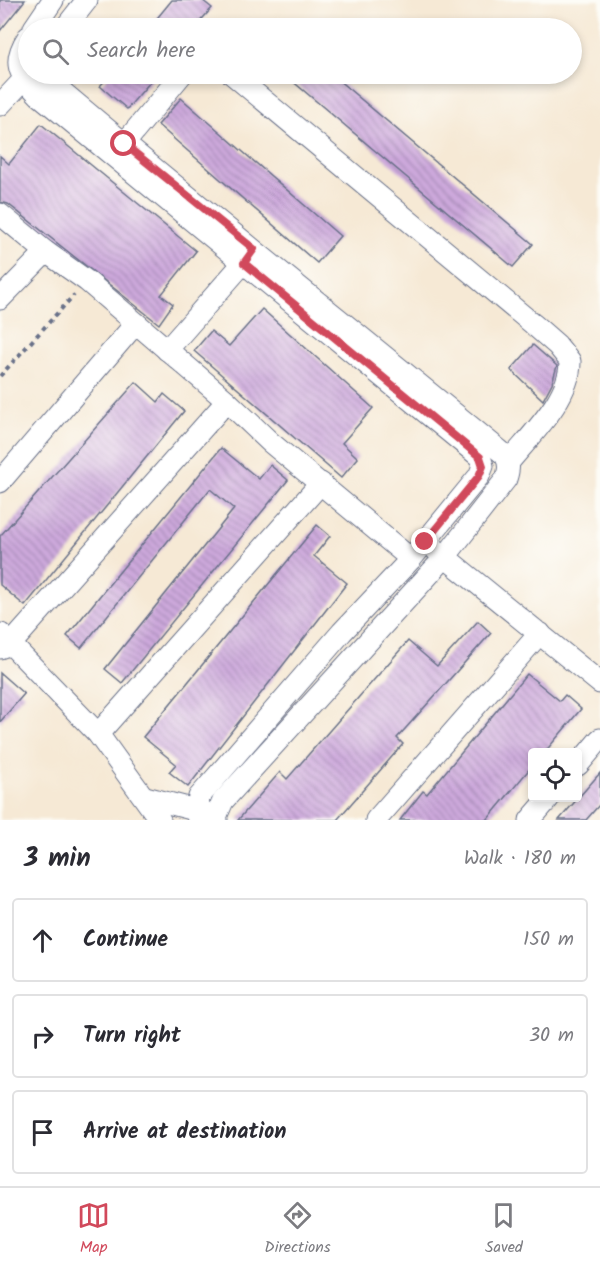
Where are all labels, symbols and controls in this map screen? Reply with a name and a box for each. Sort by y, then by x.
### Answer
search box [18,18,582,84]
text: Search here [87,34,195,69]
icon: search [39,35,72,68]
route start [110,130,136,156]
route end [411,528,437,554]
map controls [528,748,582,802]
button: locate [528,748,582,802]
text: 3 min [24,838,91,880]
text: Walk · 180 m [464,843,576,875]
text: Continue [83,923,168,958]
icon: ahead [26,924,59,957]
text: 150 m [523,924,574,956]
text: Turn right [83,1019,181,1054]
icon: right [26,1020,59,1053]
text: 30 m [529,1020,574,1052]
text: Arrive at destination [83,1115,286,1150]
icon: arrive [26,1116,59,1149]
tab: Map [77,1199,110,1260]
tab: Directions [264,1199,331,1260]
tab: Saved [485,1199,523,1260]

